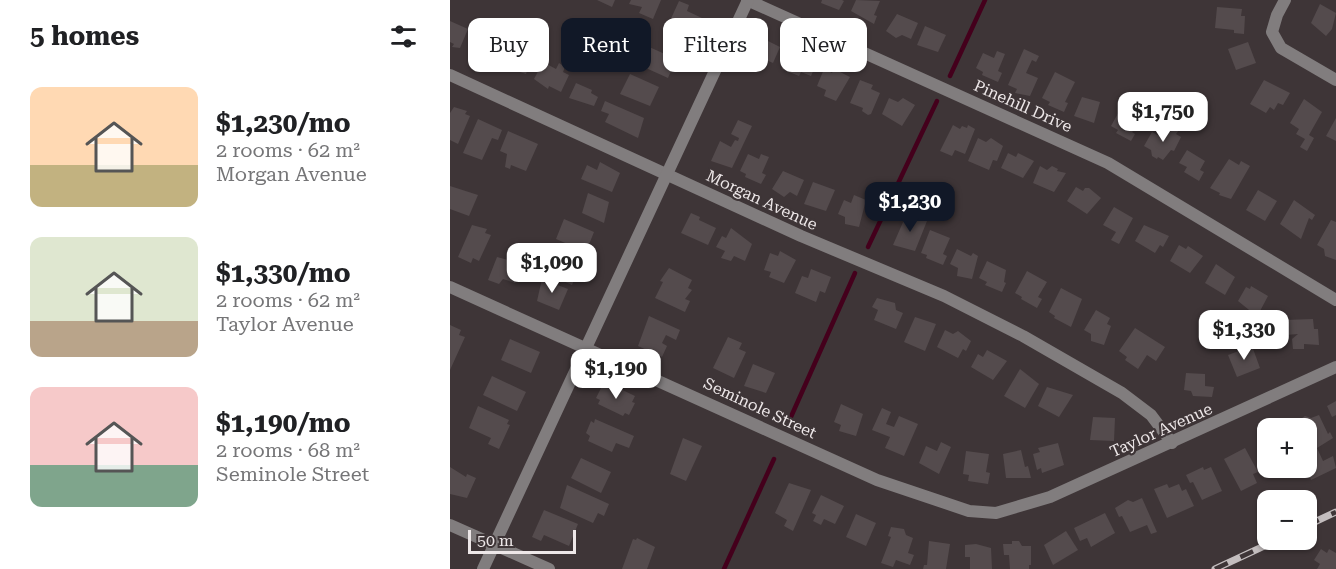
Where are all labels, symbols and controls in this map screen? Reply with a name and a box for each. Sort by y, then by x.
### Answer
chip: Buy [468,18,549,72]
chip: Rent [561,18,651,72]
chip: Filters [663,18,768,72]
chip: New [780,18,867,72]
icon: filters [387,20,420,53]
text: 5 homes [30,21,139,51]
street label: Pinehill Drive [971,76,1075,136]
pin: $1,750 [1114,92,1212,143]
text: $1,750 [1132,99,1194,123]
text: $1,230/mo [216,108,351,138]
icon: home [78,111,150,183]
text: 2 rooms · 62 m² [216,138,360,162]
text: Morgan Avenue [216,162,367,186]
street label: Morgan Avenue [703,166,821,234]
pin: $1,230 [861,182,959,233]
text: $1,230 [879,189,941,213]
pin: $1,090 [503,243,601,294]
text: $1,090 [521,250,583,274]
text: $1,330/mo [216,258,351,288]
icon: home [78,261,150,333]
text: 2 rooms · 62 m² [216,288,360,312]
pin: $1,330 [1195,310,1293,361]
text: Taylor Avenue [216,312,354,336]
text: $1,330 [1213,317,1275,341]
pin: $1,190 [567,349,665,400]
text: $1,190 [585,356,647,380]
street label: Seminole Street [700,374,820,443]
street label: Taylor Avenue [1107,399,1215,461]
text: $1,190/mo [216,408,351,438]
icon: home [78,411,150,483]
map controls [1257,418,1317,550]
button: + [1257,418,1317,478]
text: 2 rooms · 68 m² [216,438,360,462]
text: Seminole Street [216,462,369,486]
button: − [1257,490,1317,550]
scale bar [468,527,576,554]
text: 50 m [477,531,514,550]

